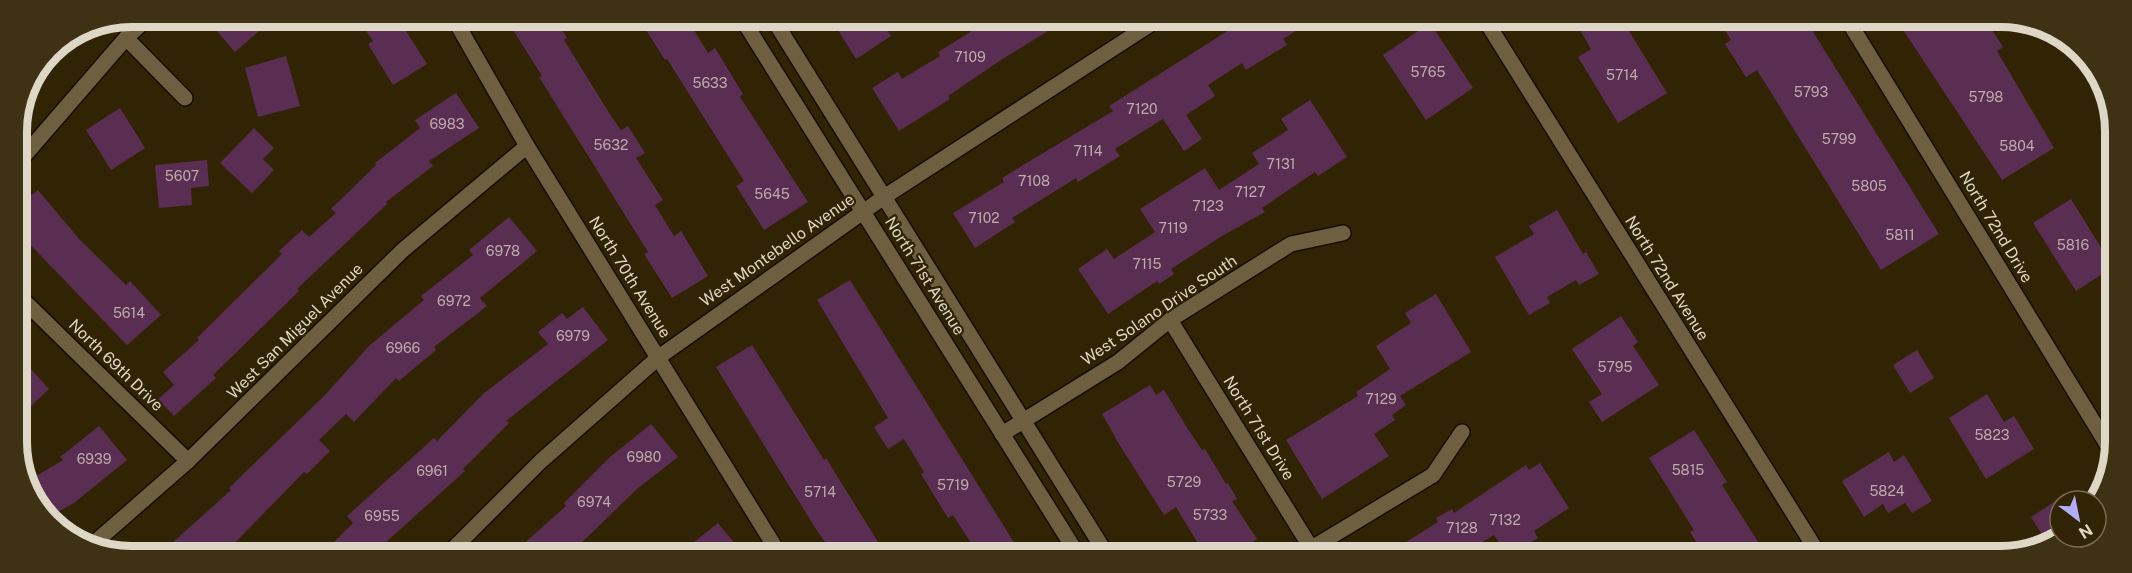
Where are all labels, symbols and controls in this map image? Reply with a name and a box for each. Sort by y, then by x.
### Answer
house number: 7109 [954,49,986,65]
house number: 5765 [1411,64,1445,80]
house number: 5714 [1606,67,1638,83]
house number: 5633 [692,75,728,91]
house number: 5793 [1794,84,1828,100]
house number: 5798 [1969,89,2003,105]
house number: 7120 [1126,101,1158,117]
house number: 6983 [429,116,465,132]
house number: 5799 [1822,131,1856,147]
house number: 5632 [594,137,628,153]
house number: 5804 [1999,138,2035,154]
house number: 7114 [1074,143,1103,159]
house number: 7131 [1267,156,1295,172]
house number: 5607 [165,168,199,184]
street label: North 72nd Drive [1955,168,2037,286]
house number: 7108 [1018,173,1050,189]
house number: 5805 [1851,178,1887,194]
house number: 7127 [1234,184,1266,200]
house number: 5645 [754,186,790,202]
street label: West Montebello Avenue [696,189,858,311]
house number: 7123 [1192,198,1224,214]
house number: 7102 [968,210,1000,226]
street label: North 72nd Avenue [1621,212,1713,344]
street label: North 70th Avenue [585,213,675,341]
street label: North 71st Avenue [881,213,969,339]
house number: 7119 [1159,220,1188,236]
house number: 5811 [1885,227,1915,243]
house number: 5816 [2057,237,2090,253]
house number: 6978 [486,243,520,259]
street label: West Solano Drive South [1078,251,1240,369]
house number: 7115 [1132,256,1162,272]
street label: West San Miguel Avenue [223,259,367,403]
house number: 6972 [437,293,471,309]
house number: 5614 [113,305,145,321]
street label: North 69th Drive [65,315,167,415]
house number: 6979 [556,328,590,344]
house number: 6966 [386,340,421,356]
house number: 5795 [1598,359,1632,375]
street label: North 71st Drive [1219,372,1299,484]
house number: 7129 [1365,391,1397,407]
house number: 5823 [1974,427,2010,443]
house number: 6980 [627,449,661,465]
house number: 6939 [77,451,112,467]
house number: 5815 [1672,462,1704,478]
house number: 6961 [416,463,448,479]
house number: 5729 [1167,474,1202,490]
house number: 5719 [937,477,969,493]
house number: 5824 [1869,483,1905,499]
house number: 5714 [804,484,836,500]
north arrow [2048,489,2108,549]
house number: 6974 [577,494,611,510]
house number: 5733 [1193,507,1227,523]
house number: 6955 [364,508,400,524]
house number: 7132 [1489,512,1521,528]
house number: 7128 [1446,520,1478,536]
text: N [2075,520,2096,543]

